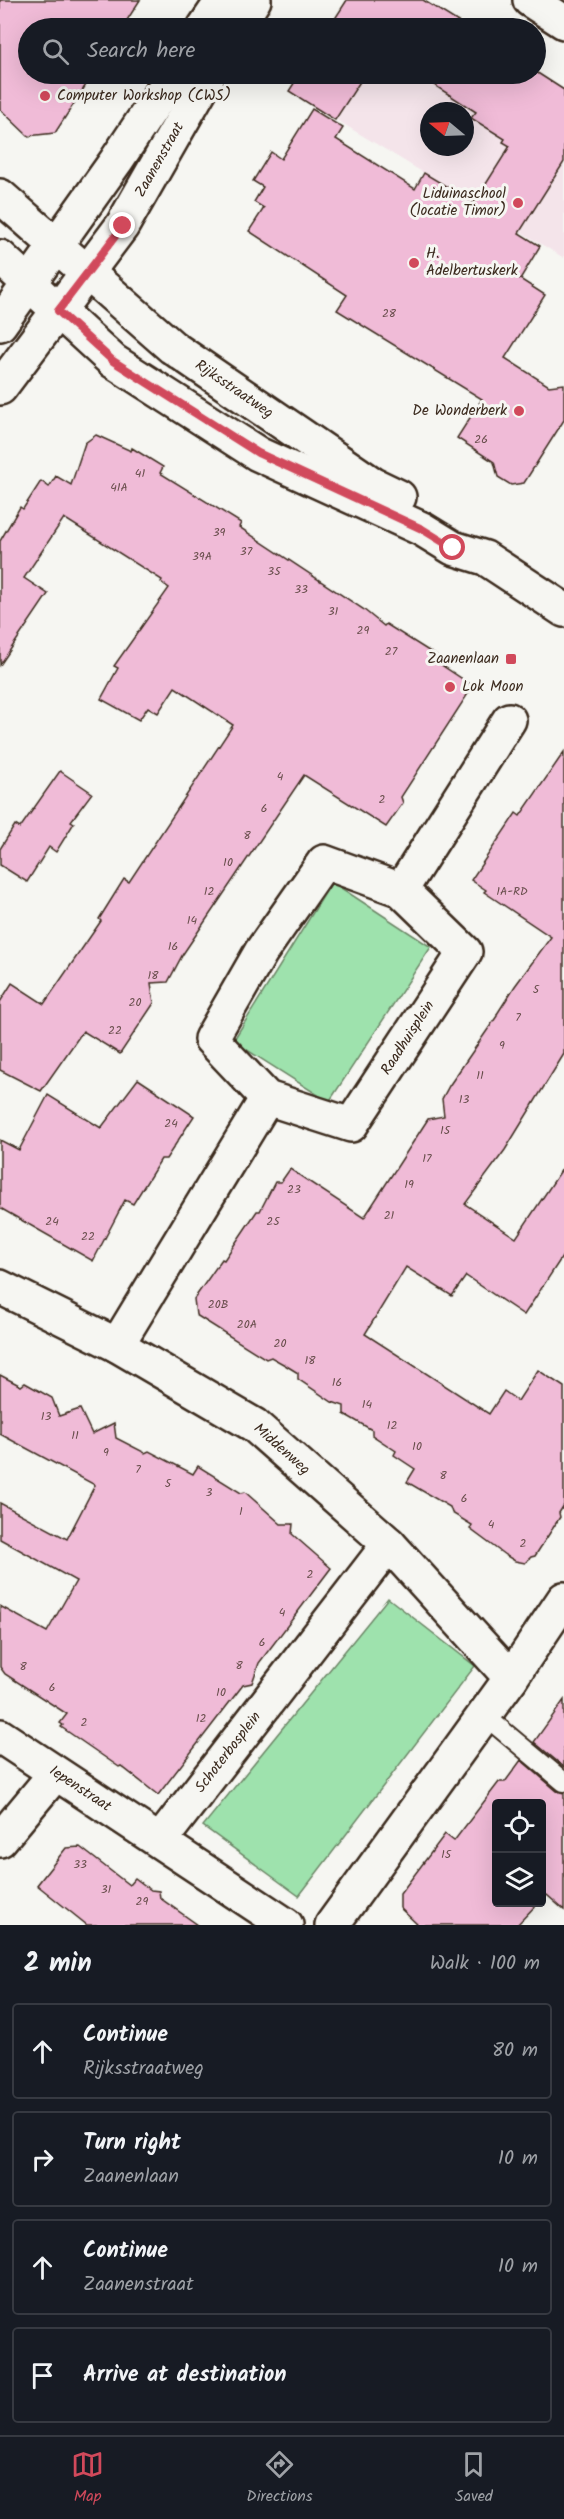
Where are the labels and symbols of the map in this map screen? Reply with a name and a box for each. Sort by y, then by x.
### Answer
place label: Computer Workshop (CWS) [57,84,231,108]
marker: Computer Workshop (CWS) [38,89,52,103]
north arrow [420,102,474,156]
street label: Zaanenstraat [129,118,191,202]
place label: Liduinaschool (locatie Timor) [410,182,506,223]
marker: Liduinaschool (locatie Timor) [511,196,525,210]
route end [109,212,135,238]
place label: H. Adelbertuskerk [426,242,519,283]
marker: H. Adelbertuskerk [407,256,421,270]
house number: 28 [382,304,397,323]
street label: Rijksstraatweg [190,354,278,425]
place label: De Wonderberk [412,399,508,423]
marker: De Wonderberk [512,404,526,418]
house number: 26 [474,430,488,449]
house number: 41 [135,464,145,483]
house number: 41A [110,478,128,497]
house number: 39 [213,523,225,542]
route start [439,534,465,560]
house number: 37 [240,542,253,561]
house number: 39A [192,547,212,566]
house number: 35 [267,562,282,581]
house number: 33 [294,580,308,599]
house number: 31 [328,602,339,621]
house number: 29 [357,621,370,640]
house number: 27 [385,642,398,661]
place label: Zaanenlaan [427,647,499,671]
marker: Zaanenlaan [504,652,518,666]
place label: Lok Moon [462,675,523,699]
marker: Lok Moon [443,680,457,694]
house number: 4 [277,767,284,786]
house number: 2 [379,790,386,809]
house number: 6 [261,799,267,818]
house number: 8 [243,826,251,845]
house number: 10 [223,853,233,872]
house number: 12 [204,882,214,901]
house number: 1A-RD [496,882,528,901]
house number: 14 [187,911,198,930]
house number: 16 [168,937,178,956]
house number: 18 [148,966,159,985]
house number: 5 [533,980,541,999]
house number: 20 [129,993,141,1012]
street label: Raadhuisplein [375,996,441,1080]
house number: 7 [515,1008,521,1027]
house number: 22 [108,1021,122,1040]
house number: 9 [499,1036,505,1055]
house number: 11 [476,1066,484,1085]
house number: 13 [459,1090,469,1109]
house number: 24 [164,1114,178,1133]
house number: 15 [440,1121,452,1140]
house number: 17 [422,1149,432,1168]
house number: 19 [404,1175,414,1194]
house number: 23 [287,1180,301,1199]
house number: 21 [384,1206,395,1225]
house number: 24 [45,1212,59,1231]
house number: 25 [266,1212,281,1231]
house number: 22 [81,1227,95,1246]
house number: 20B [208,1295,228,1314]
house number: 20A [237,1315,257,1334]
house number: 20 [274,1334,286,1353]
house number: 18 [305,1351,316,1370]
house number: 16 [332,1373,342,1392]
house number: 14 [362,1395,373,1414]
house number: 13 [41,1407,51,1426]
house number: 12 [387,1416,397,1435]
street label: Middenweg [248,1417,315,1481]
house number: 11 [71,1426,79,1445]
house number: 10 [412,1437,422,1456]
house number: 9 [103,1443,109,1462]
house number: 7 [135,1460,141,1479]
house number: 8 [439,1466,447,1485]
house number: 5 [165,1474,173,1493]
house number: 3 [206,1483,213,1502]
house number: 6 [461,1489,467,1508]
house number: 1 [239,1502,243,1521]
house number: 4 [488,1515,495,1534]
house number: 2 [520,1534,527,1553]
house number: 2 [307,1565,314,1584]
house number: 4 [279,1603,286,1622]
house number: 6 [259,1633,265,1652]
house number: 8 [235,1656,243,1675]
house number: 8 [19,1657,27,1676]
house number: 6 [49,1678,55,1697]
house number: 10 [216,1683,226,1702]
street label: Schoterbosplein [189,1706,268,1798]
house number: 12 [196,1709,206,1728]
house number: 2 [81,1713,88,1732]
street label: Iepenstraat [44,1759,116,1818]
house number: 15 [441,1845,453,1864]
house number: 33 [73,1855,87,1874]
house number: 31 [101,1880,112,1899]
house number: 29 [136,1892,149,1911]

